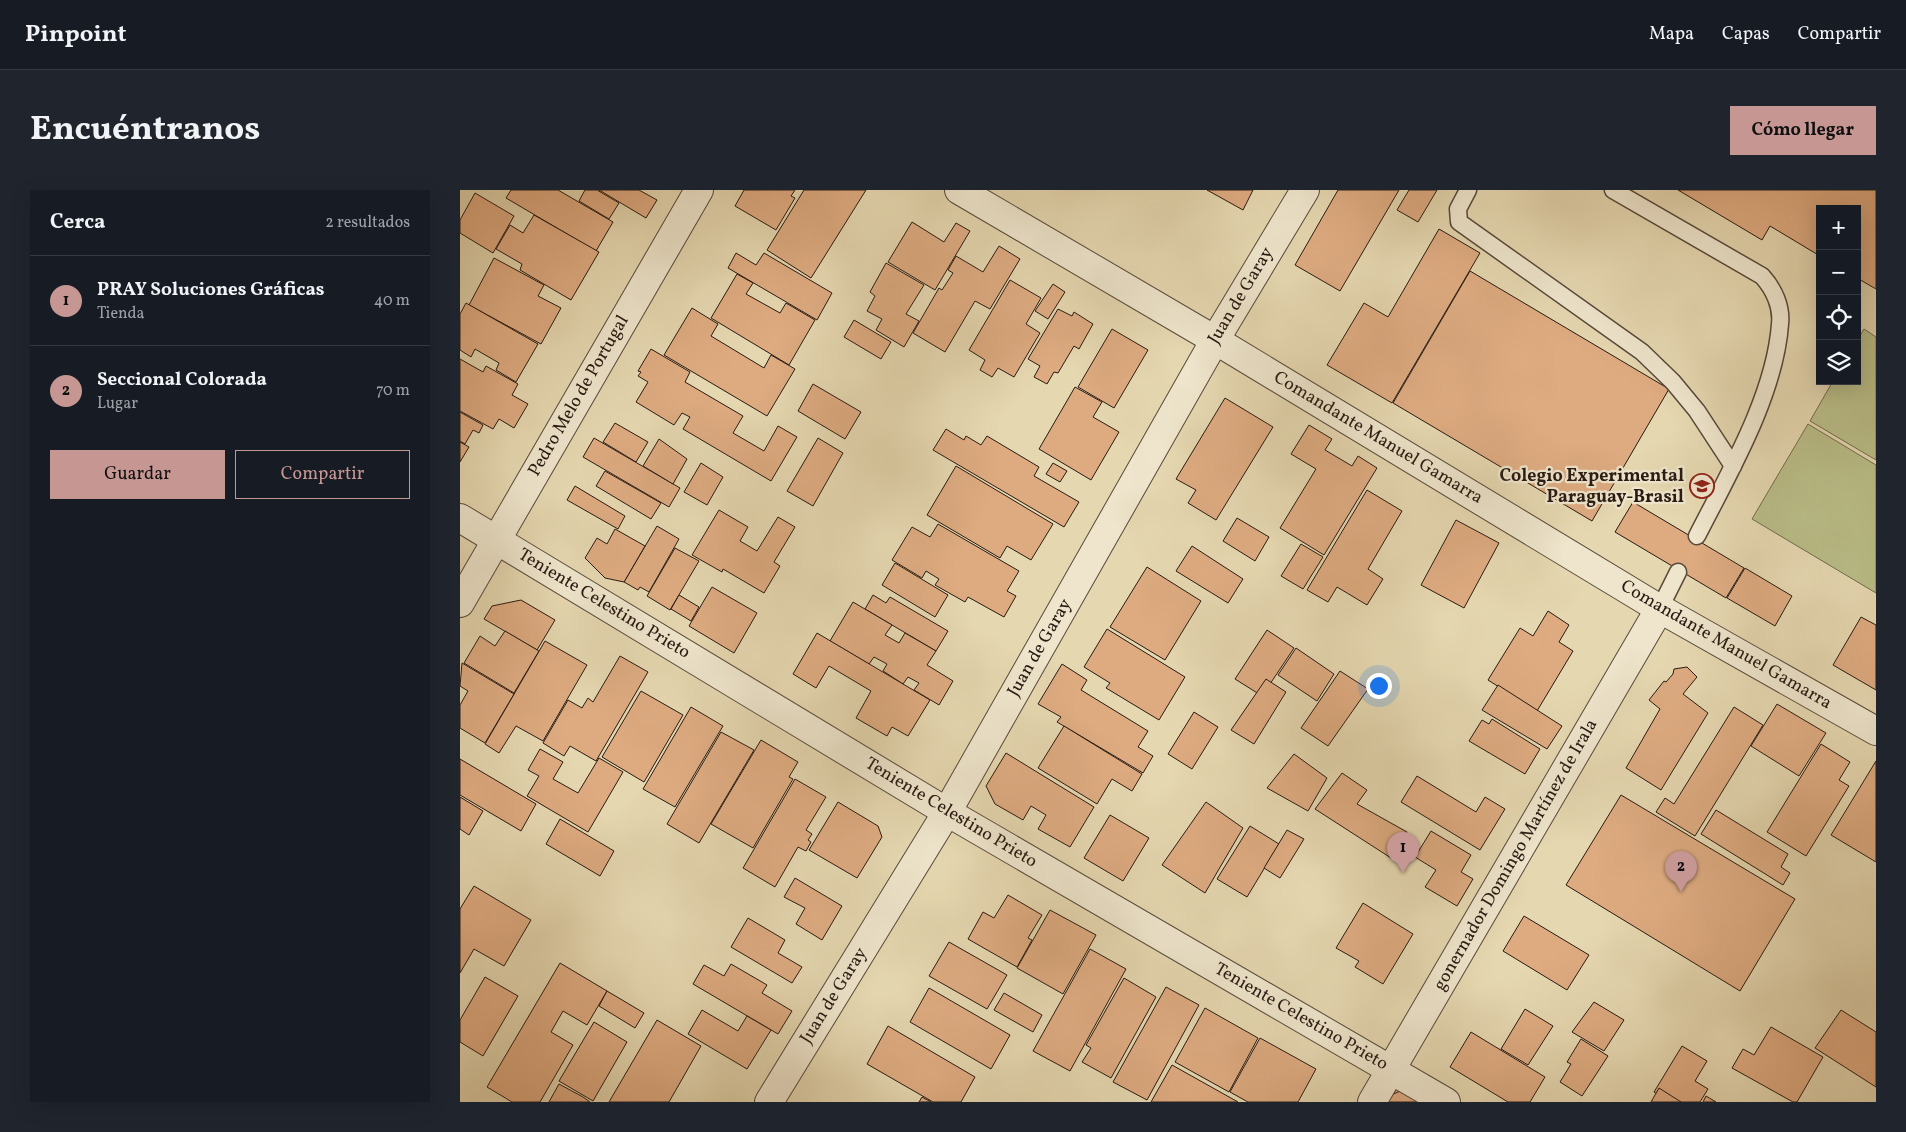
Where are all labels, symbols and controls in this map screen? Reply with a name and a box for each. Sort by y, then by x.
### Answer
text: Pinpoint [25,18,127,52]
text: Mapa [1649,22,1694,47]
text: Capas [1722,22,1770,47]
text: Compartir [1798,22,1881,47]
text: Encuéntranos [30,106,260,154]
button: Cómo llegar [1730,106,1876,155]
map controls [1816,205,1861,385]
button: + [1816,205,1861,250]
text: Cerca [50,208,105,237]
text: 2 resultados [325,212,410,234]
street label: Juan de Garay [1202,242,1280,349]
button: − [1816,250,1861,295]
text: PRAY Soluciones Gráficas [97,277,325,303]
text: 1 [63,290,69,312]
text: 40 m [374,290,410,312]
button: locate [1816,295,1861,340]
text: Tienda [97,303,145,325]
street label: Pedro Melo de Portugal [523,311,635,481]
button: layers [1816,340,1861,385]
street label: Comandante Manuel Gamarra [1269,365,1487,511]
text: Seccional Colorada [97,367,267,393]
text: 2 [62,380,70,402]
text: 70 m [376,380,410,402]
text: Lugar [97,393,138,415]
button: Guardar [50,450,225,499]
button: Compartir [235,450,410,499]
place label: Colegio Experimental Paraguay-Brasil [1499,464,1684,510]
school or university icon: Colegio Experimental Paraguay-Brasil [1689,473,1715,499]
street label: Teniente Celestino Prieto [513,543,695,665]
street label: Comandante Manuel Gamarra [1616,574,1836,716]
street label: Juan de Garay [1002,594,1078,702]
your location [1366,673,1392,699]
street label: gonernador Domingo Martínez de Irala [1428,715,1604,995]
street label: Teniente Celestino Prieto [860,752,1042,874]
pin: 1 [1387,832,1419,873]
pin: 2 [1665,851,1697,892]
street label: Juan de Garay [794,943,874,1049]
street label: Teniente Celestino Prieto [1210,957,1392,1077]

